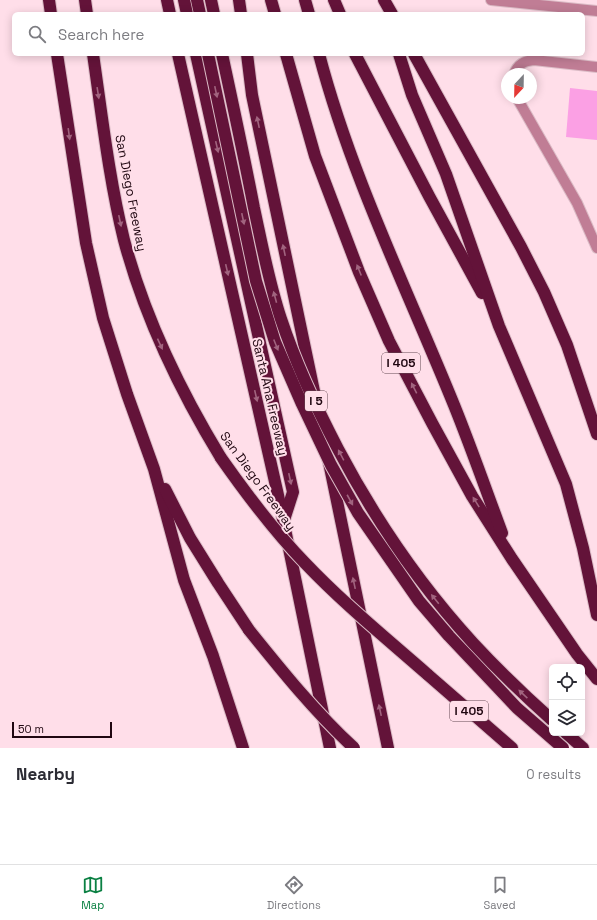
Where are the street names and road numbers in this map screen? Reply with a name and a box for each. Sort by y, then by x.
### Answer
street label: San Diego Freeway [111,133,151,253]
street label: Santa Ana Freeway [248,337,292,457]
road number: I 405 [382,353,420,373]
road number: I 5 [305,391,327,411]
street label: San Diego Freeway [216,428,300,534]
road number: I 405 [450,701,488,721]

